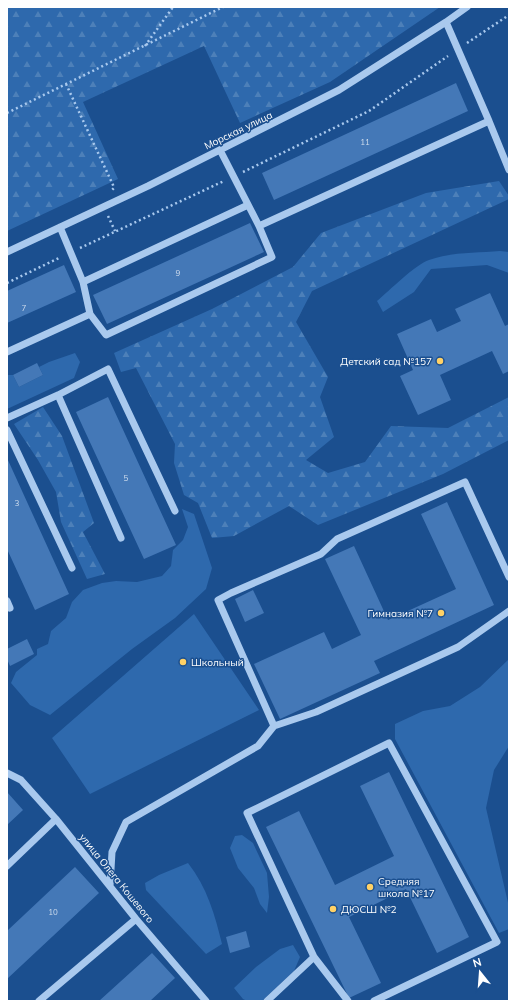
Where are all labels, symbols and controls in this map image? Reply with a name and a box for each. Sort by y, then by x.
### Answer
street label: Морская улица [202,108,274,153]
house number: 11 [360,137,370,147]
house number: 9 [176,268,181,278]
house number: 7 [22,303,27,313]
place label: Детский сад №157 [340,355,432,368]
marker: Детский сад №157 [435,356,445,366]
house number: 5 [124,473,129,483]
house number: 3 [15,498,20,508]
place label: Гимназия №7 [367,607,433,620]
marker: Гимназия №7 [436,608,446,618]
place label: Школьный [191,656,244,669]
marker: Школьный [178,657,188,667]
street label: улица Олега Кошевого [76,831,157,926]
place label: Средняя школа №17 [378,875,435,900]
marker: Средняя школа №17 [365,882,375,892]
place label: ДЮСШ №2 [341,903,397,916]
marker: ДЮСШ №2 [328,904,338,914]
house number: 10 [48,907,58,917]
north arrow [460,952,500,992]
text: N [471,955,483,970]

